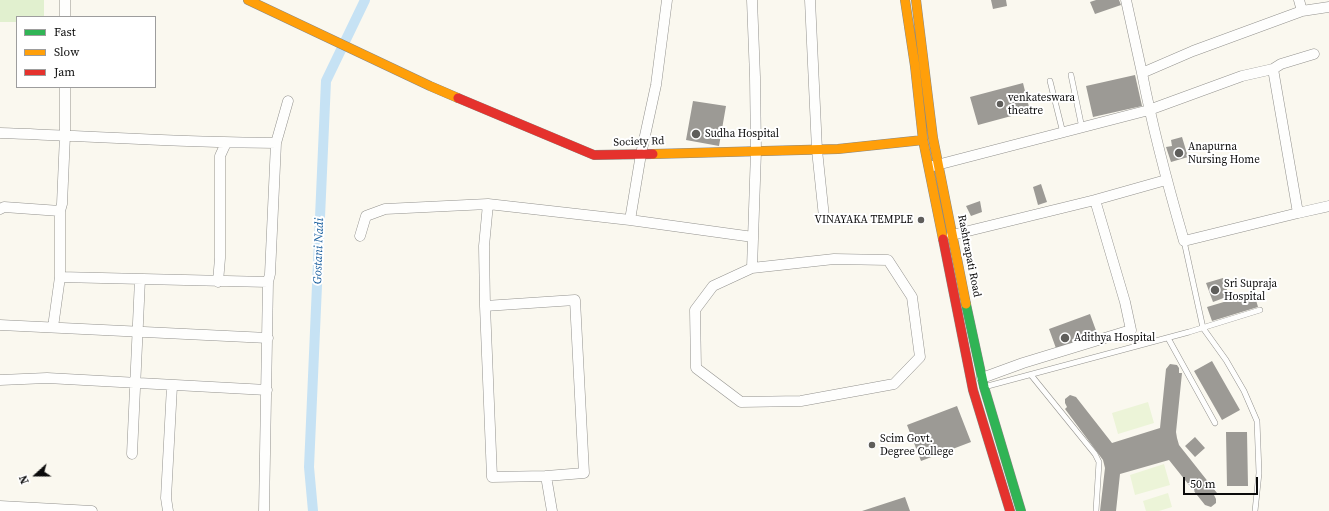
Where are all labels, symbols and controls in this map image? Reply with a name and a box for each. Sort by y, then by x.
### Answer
legend [16,16,156,88]
text: Fast [54,24,76,40]
text: Slow [54,44,79,60]
text: Jam [54,64,75,80]
place label: venkateswara theatre [1008,91,1075,117]
marker: venkateswara theatre [995,99,1005,109]
place label: Sudha Hospital [705,127,779,141]
marker: Sudha Hospital [690,128,702,140]
street label: Society Rd [613,135,665,149]
place label: Anapurna Nursing Home [1188,140,1260,166]
marker: Anapurna Nursing Home [1173,147,1185,159]
place label: VINAYAKA TEMPLE [815,213,913,227]
street label: Rashtrapati Road [955,214,983,298]
marker: VINAYAKA TEMPLE [916,215,926,225]
water label: Gostani Nadi [311,218,327,284]
place label: Sri Supraja Hospital [1224,277,1277,303]
marker: Sri Supraja Hospital [1209,284,1221,296]
place label: Adithya Hospital [1074,331,1155,345]
marker: Adithya Hospital [1059,332,1071,344]
place label: Scim Govt. Degree College [880,432,954,458]
marker: Scim Govt. Degree College [867,440,877,450]
north arrow [16,455,56,495]
scale bar [1185,469,1260,495]
text: N [16,473,33,486]
text: 50 m [1190,476,1216,492]

